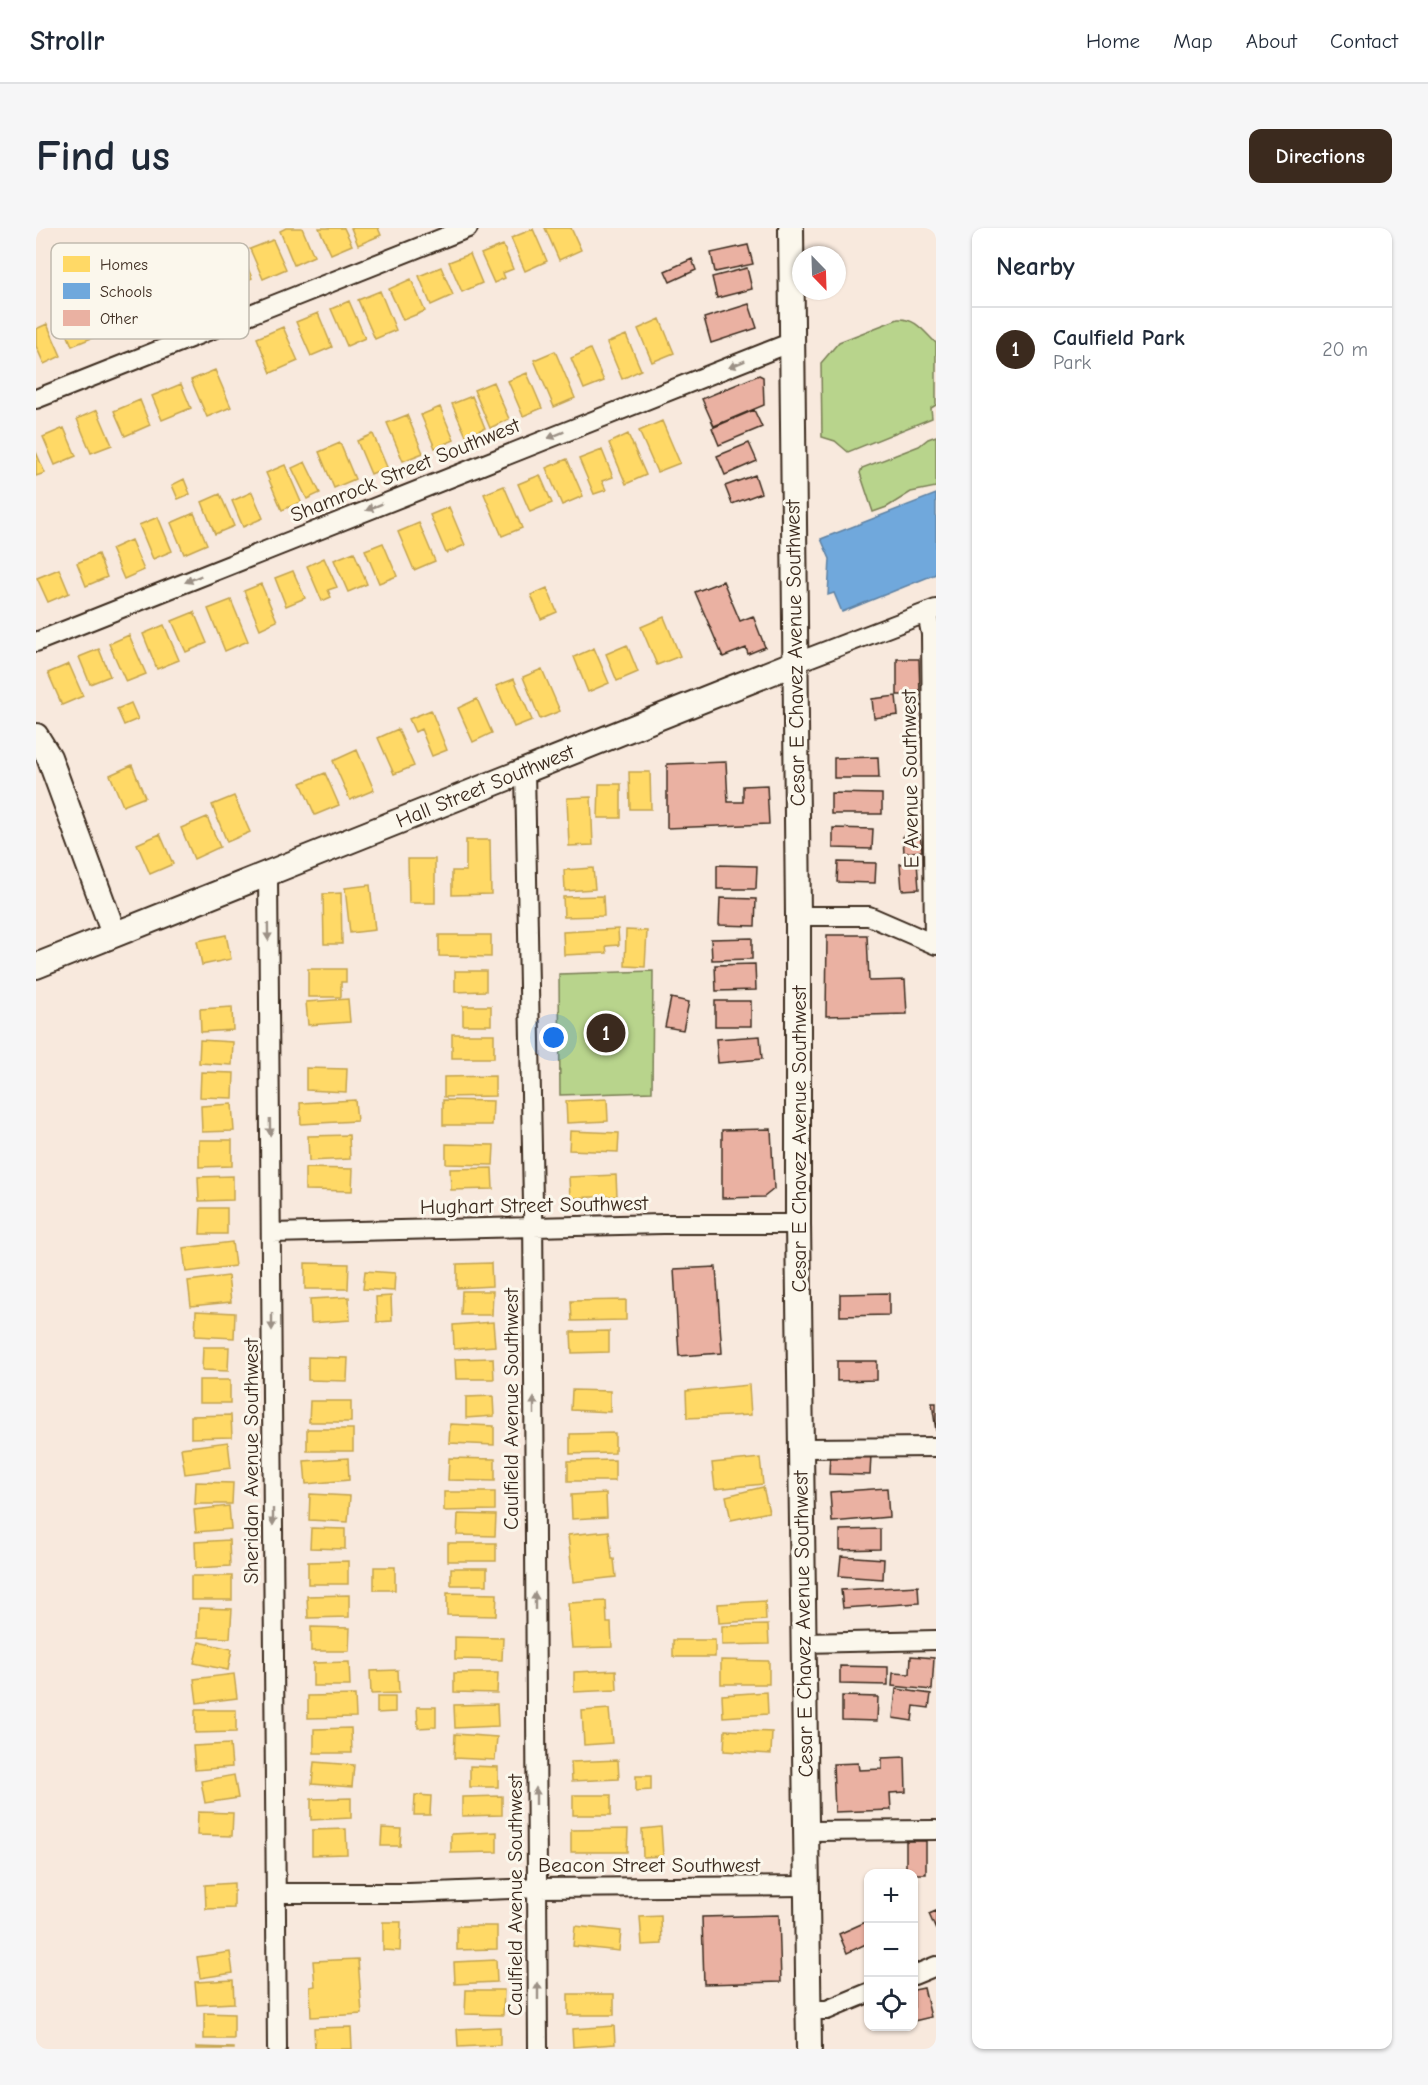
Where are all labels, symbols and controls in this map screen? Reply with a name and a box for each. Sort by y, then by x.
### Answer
text: Strollr [30,25,104,57]
text: Home [1086,29,1140,53]
text: Map [1173,29,1213,53]
text: About [1246,29,1297,53]
text: Contact [1330,29,1398,53]
button: Directions [1249,129,1392,183]
text: Find us [36,132,170,181]
legend [51,243,249,339]
north arrow [792,246,846,300]
text: Nearby [996,252,1075,282]
text: Homes [100,256,148,274]
text: Schools [100,283,153,301]
text: Other [100,310,138,328]
text: Caulfield Park [1053,325,1185,351]
text: 1 [1012,338,1019,361]
text: 20 m [1322,338,1368,361]
text: Park [1053,351,1091,374]
one-way arrow [728,360,746,369]
street label: Shamrock Street Southwest [287,413,524,527]
one-way arrow [547,431,565,440]
street label: Cesar E Chavez Avenue Southwest [780,498,810,807]
one-way arrow [365,502,383,512]
one-way arrow [184,574,202,584]
street label: E Avenue Southwest [896,688,924,869]
street label: Hall Street Southwest [392,739,578,833]
one-way arrow [263,922,273,941]
street label: Cesar E Chavez Avenue Southwest [787,984,811,1293]
pin: 1 [586,1010,626,1056]
your location [539,1023,568,1052]
one-way arrow [265,1117,275,1136]
street label: Hughart Street Southwest [420,1191,649,1219]
street label: Caulfield Avenue Southwest [499,1287,523,1530]
one-way arrow [267,1312,277,1331]
street label: Sheridan Avenue Southwest [239,1337,263,1584]
one-way arrow [529,1396,539,1415]
street label: Cesar E Chavez Avenue Southwest [788,1469,818,1778]
one-way arrow [269,1507,278,1526]
one-way arrow [530,1591,540,1610]
street label: Caulfield Avenue Southwest [503,1773,527,2016]
one-way arrow [531,1786,541,1805]
street label: Beacon Street Southwest [538,1853,761,1877]
map controls [864,1869,918,2031]
button: + [864,1869,918,1923]
button: − [864,1923,918,1977]
button: locate [864,1977,918,2031]
one-way arrow [533,1981,543,2000]

